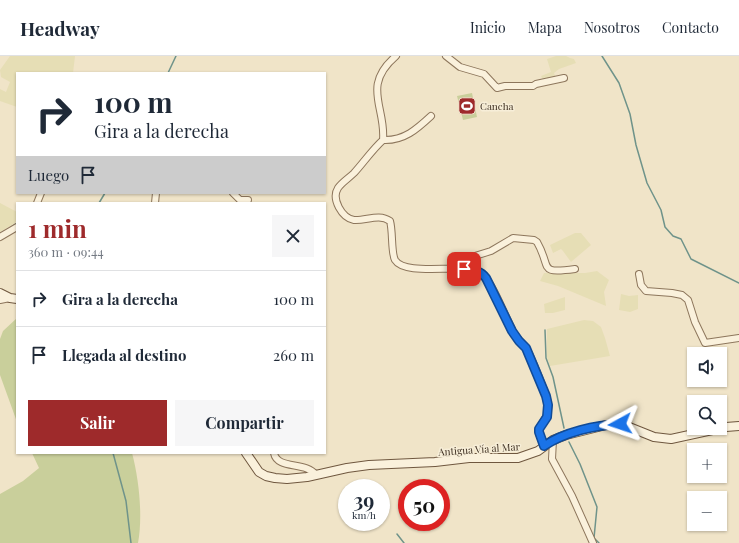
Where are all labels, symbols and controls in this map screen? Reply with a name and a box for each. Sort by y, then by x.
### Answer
text: Headway [20,15,100,41]
text: Inicio [470,18,506,37]
text: Mapa [528,18,562,37]
text: Nosotros [584,18,640,37]
text: Contacto [662,18,719,37]
text: 100 m [94,83,173,120]
icon: right [28,88,80,140]
sports icon: Cancha [457,96,477,116]
place label: Cancha [480,99,514,113]
text: Gira a la derecha [94,119,229,143]
icon: arrive [77,164,99,186]
text: Luego [28,165,69,185]
text: 1 min [28,212,87,244]
button: close [272,215,314,257]
text: 360 m · 09:44 [28,243,104,260]
pin [447,252,481,286]
icon: arrive [453,258,475,280]
icon: right [28,288,50,310]
text: Gira a la derecha [62,289,178,309]
text: 100 m [273,289,314,309]
icon: arrive [28,344,50,366]
text: Llegada al destino [62,345,186,365]
text: 260 m [273,345,314,365]
map controls [687,347,727,531]
button: sound [687,347,727,387]
button: search [687,395,727,435]
button: Salir [28,400,167,446]
button: Compartir [175,400,314,446]
position arrow [599,403,641,445]
street label: Antigua Vía al Mar [437,439,521,459]
button: + [687,443,727,483]
speed limit sign: 50 [398,479,450,531]
text: 39 [354,486,374,513]
button: − [687,491,727,531]
text: km/h [352,508,376,522]

